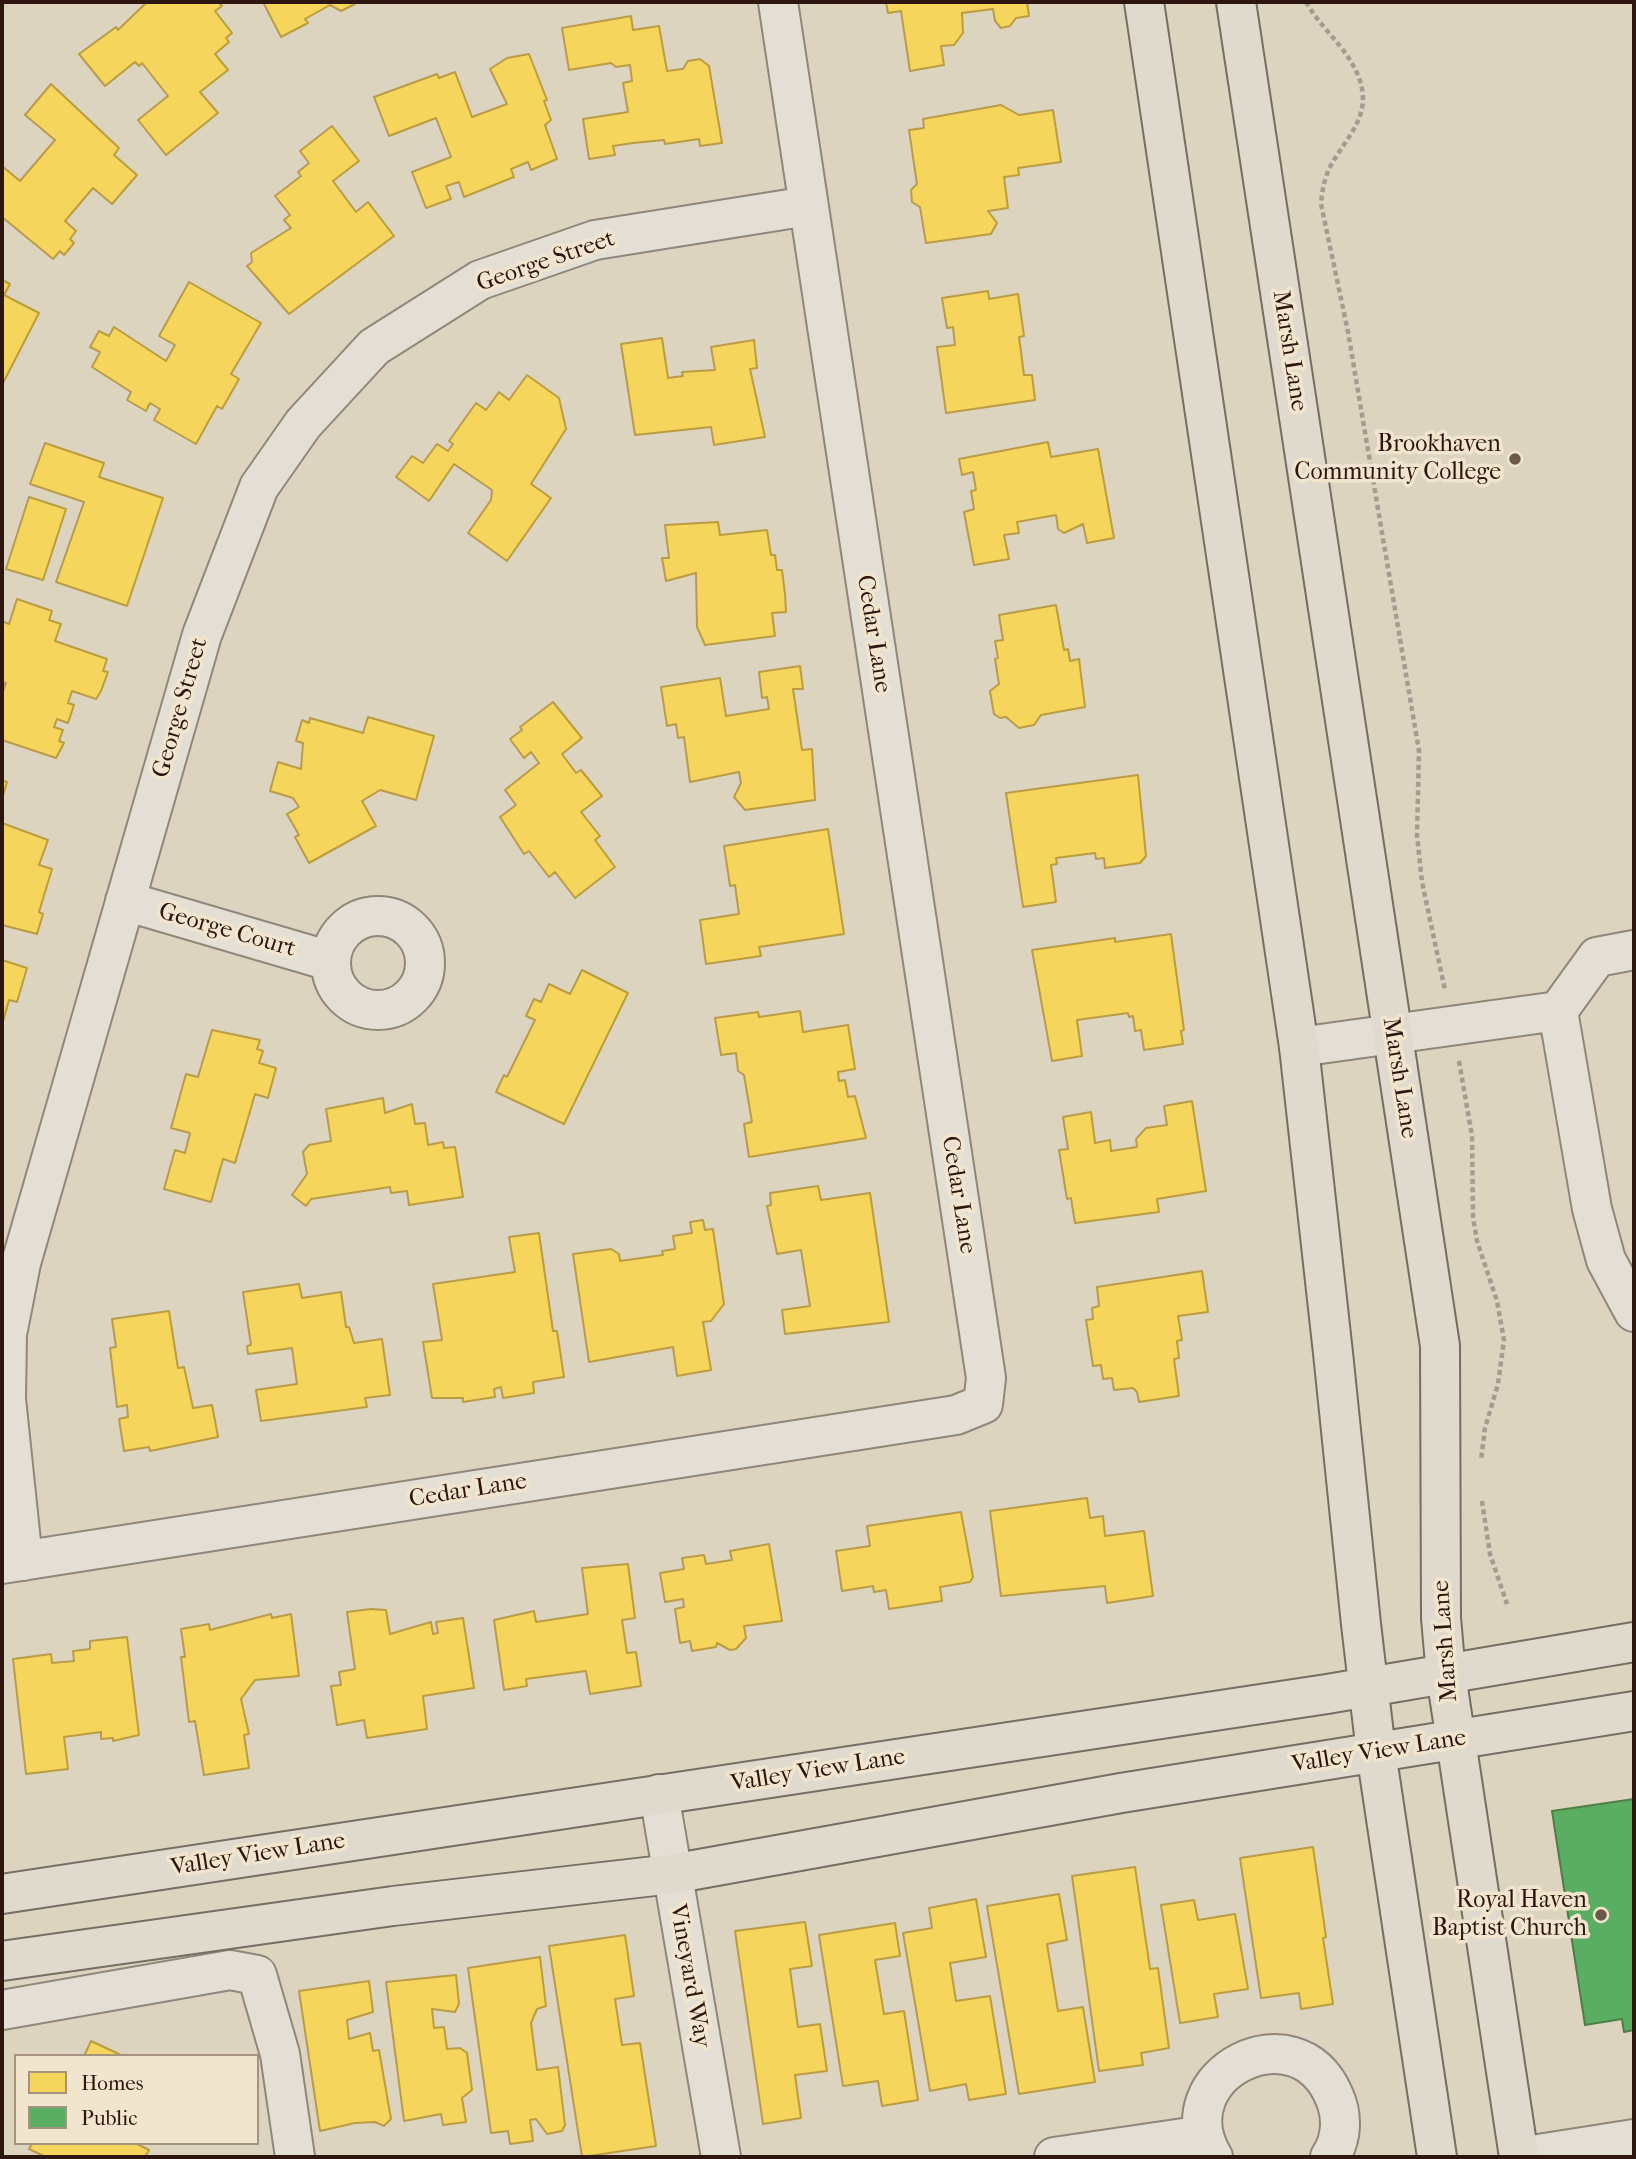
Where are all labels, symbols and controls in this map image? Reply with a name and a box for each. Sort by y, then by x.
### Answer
street label: George Street [473,225,619,299]
street label: Marsh Lane [1265,289,1313,413]
place label: Brookhaven Community College [1294,431,1501,487]
marker: Brookhaven Community College [1507,451,1523,467]
street label: Cedar Lane [849,573,897,695]
street label: George Street [147,635,215,781]
street label: George Court [155,898,299,964]
street label: Marsh Lane [1375,1016,1423,1140]
street label: Cedar Lane [934,1134,982,1256]
street label: Cedar Lane [407,1467,529,1515]
street label: Marsh Lane [1427,1579,1465,1703]
street label: Valley View Lane [1290,1724,1468,1780]
street label: Valley View Lane [729,1743,907,1799]
street label: Valley View Lane [169,1827,347,1883]
place label: Royal Haven Baptist Church [1432,1887,1587,1943]
street label: Vineyard Way [662,1902,716,2050]
marker: Royal Haven Baptist Church [1593,1907,1609,1923]
legend [14,2054,259,2145]
text: Homes [81,2071,143,2095]
text: Public [81,2106,137,2130]

